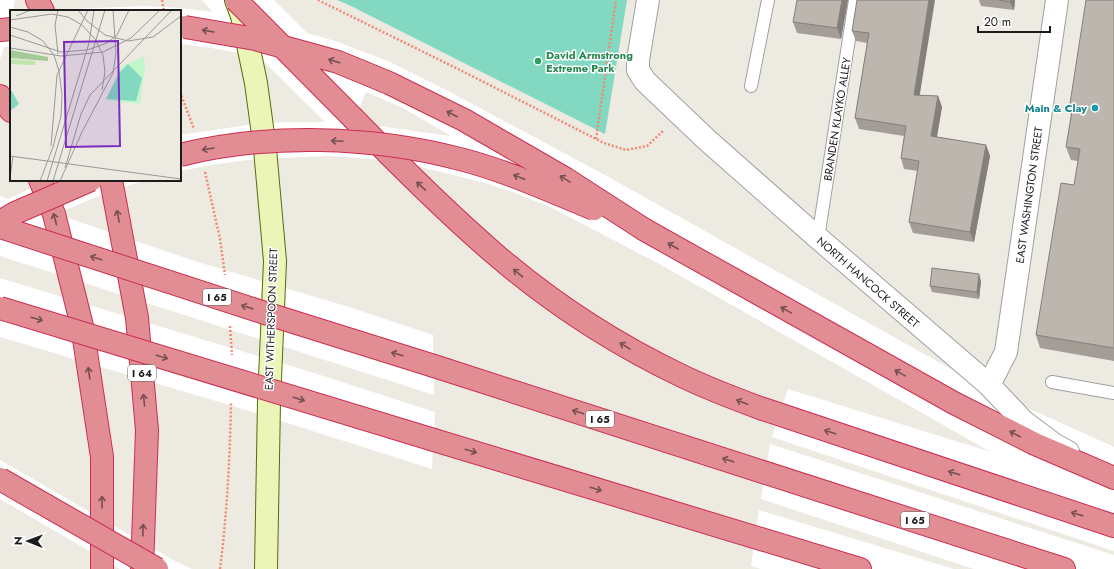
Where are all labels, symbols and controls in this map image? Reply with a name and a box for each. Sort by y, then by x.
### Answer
scale bar [978,8,1050,34]
inset map [10,10,181,181]
text: 20 m [984,13,1011,31]
one-way arrow [202,27,215,35]
place label: David Armstrong Extreme Park [546,47,633,76]
street label: BRANDEN KLAYKO ALLEY [819,55,855,182]
marker: David Armstrong Extreme Park [533,56,543,66]
one-way arrow [328,57,341,64]
place label: Main & Clay [1025,100,1087,116]
marker: Main & Clay [1090,103,1100,113]
one-way arrow [447,110,459,117]
street label: EAST WASHINGTON STREET [1011,126,1047,264]
one-way arrow [331,138,344,145]
one-way arrow [202,145,215,153]
one-way arrow [513,173,525,181]
one-way arrow [559,174,571,182]
one-way arrow [416,181,426,190]
one-way arrow [113,210,121,223]
one-way arrow [51,212,58,225]
street label: NORTH HANCOCK STREET [813,233,923,331]
one-way arrow [667,242,679,250]
street label: EAST WITHERSPOON STREET [261,248,281,390]
one-way arrow [91,253,103,261]
one-way arrow [512,268,523,277]
road number: I 65 [203,289,231,305]
one-way arrow [241,302,253,310]
one-way arrow [780,306,792,313]
one-way arrow [31,315,43,323]
one-way arrow [619,341,631,349]
one-way arrow [391,350,404,357]
one-way arrow [155,354,168,361]
road number: I 64 [128,365,156,381]
one-way arrow [85,367,93,380]
one-way arrow [894,369,906,377]
one-way arrow [141,394,148,407]
one-way arrow [293,396,306,403]
one-way arrow [737,397,749,405]
one-way arrow [571,408,584,415]
road number: I 65 [586,411,614,427]
one-way arrow [824,428,837,435]
one-way arrow [1009,430,1021,437]
one-way arrow [465,448,478,455]
one-way arrow [722,456,735,463]
one-way arrow [947,469,960,476]
one-way arrow [589,486,602,493]
one-way arrow [98,496,106,509]
one-way arrow [1071,510,1084,517]
road number: I 65 [901,512,929,528]
north arrow [8,521,48,561]
one-way arrow [140,524,147,537]
text: N [10,536,26,545]

